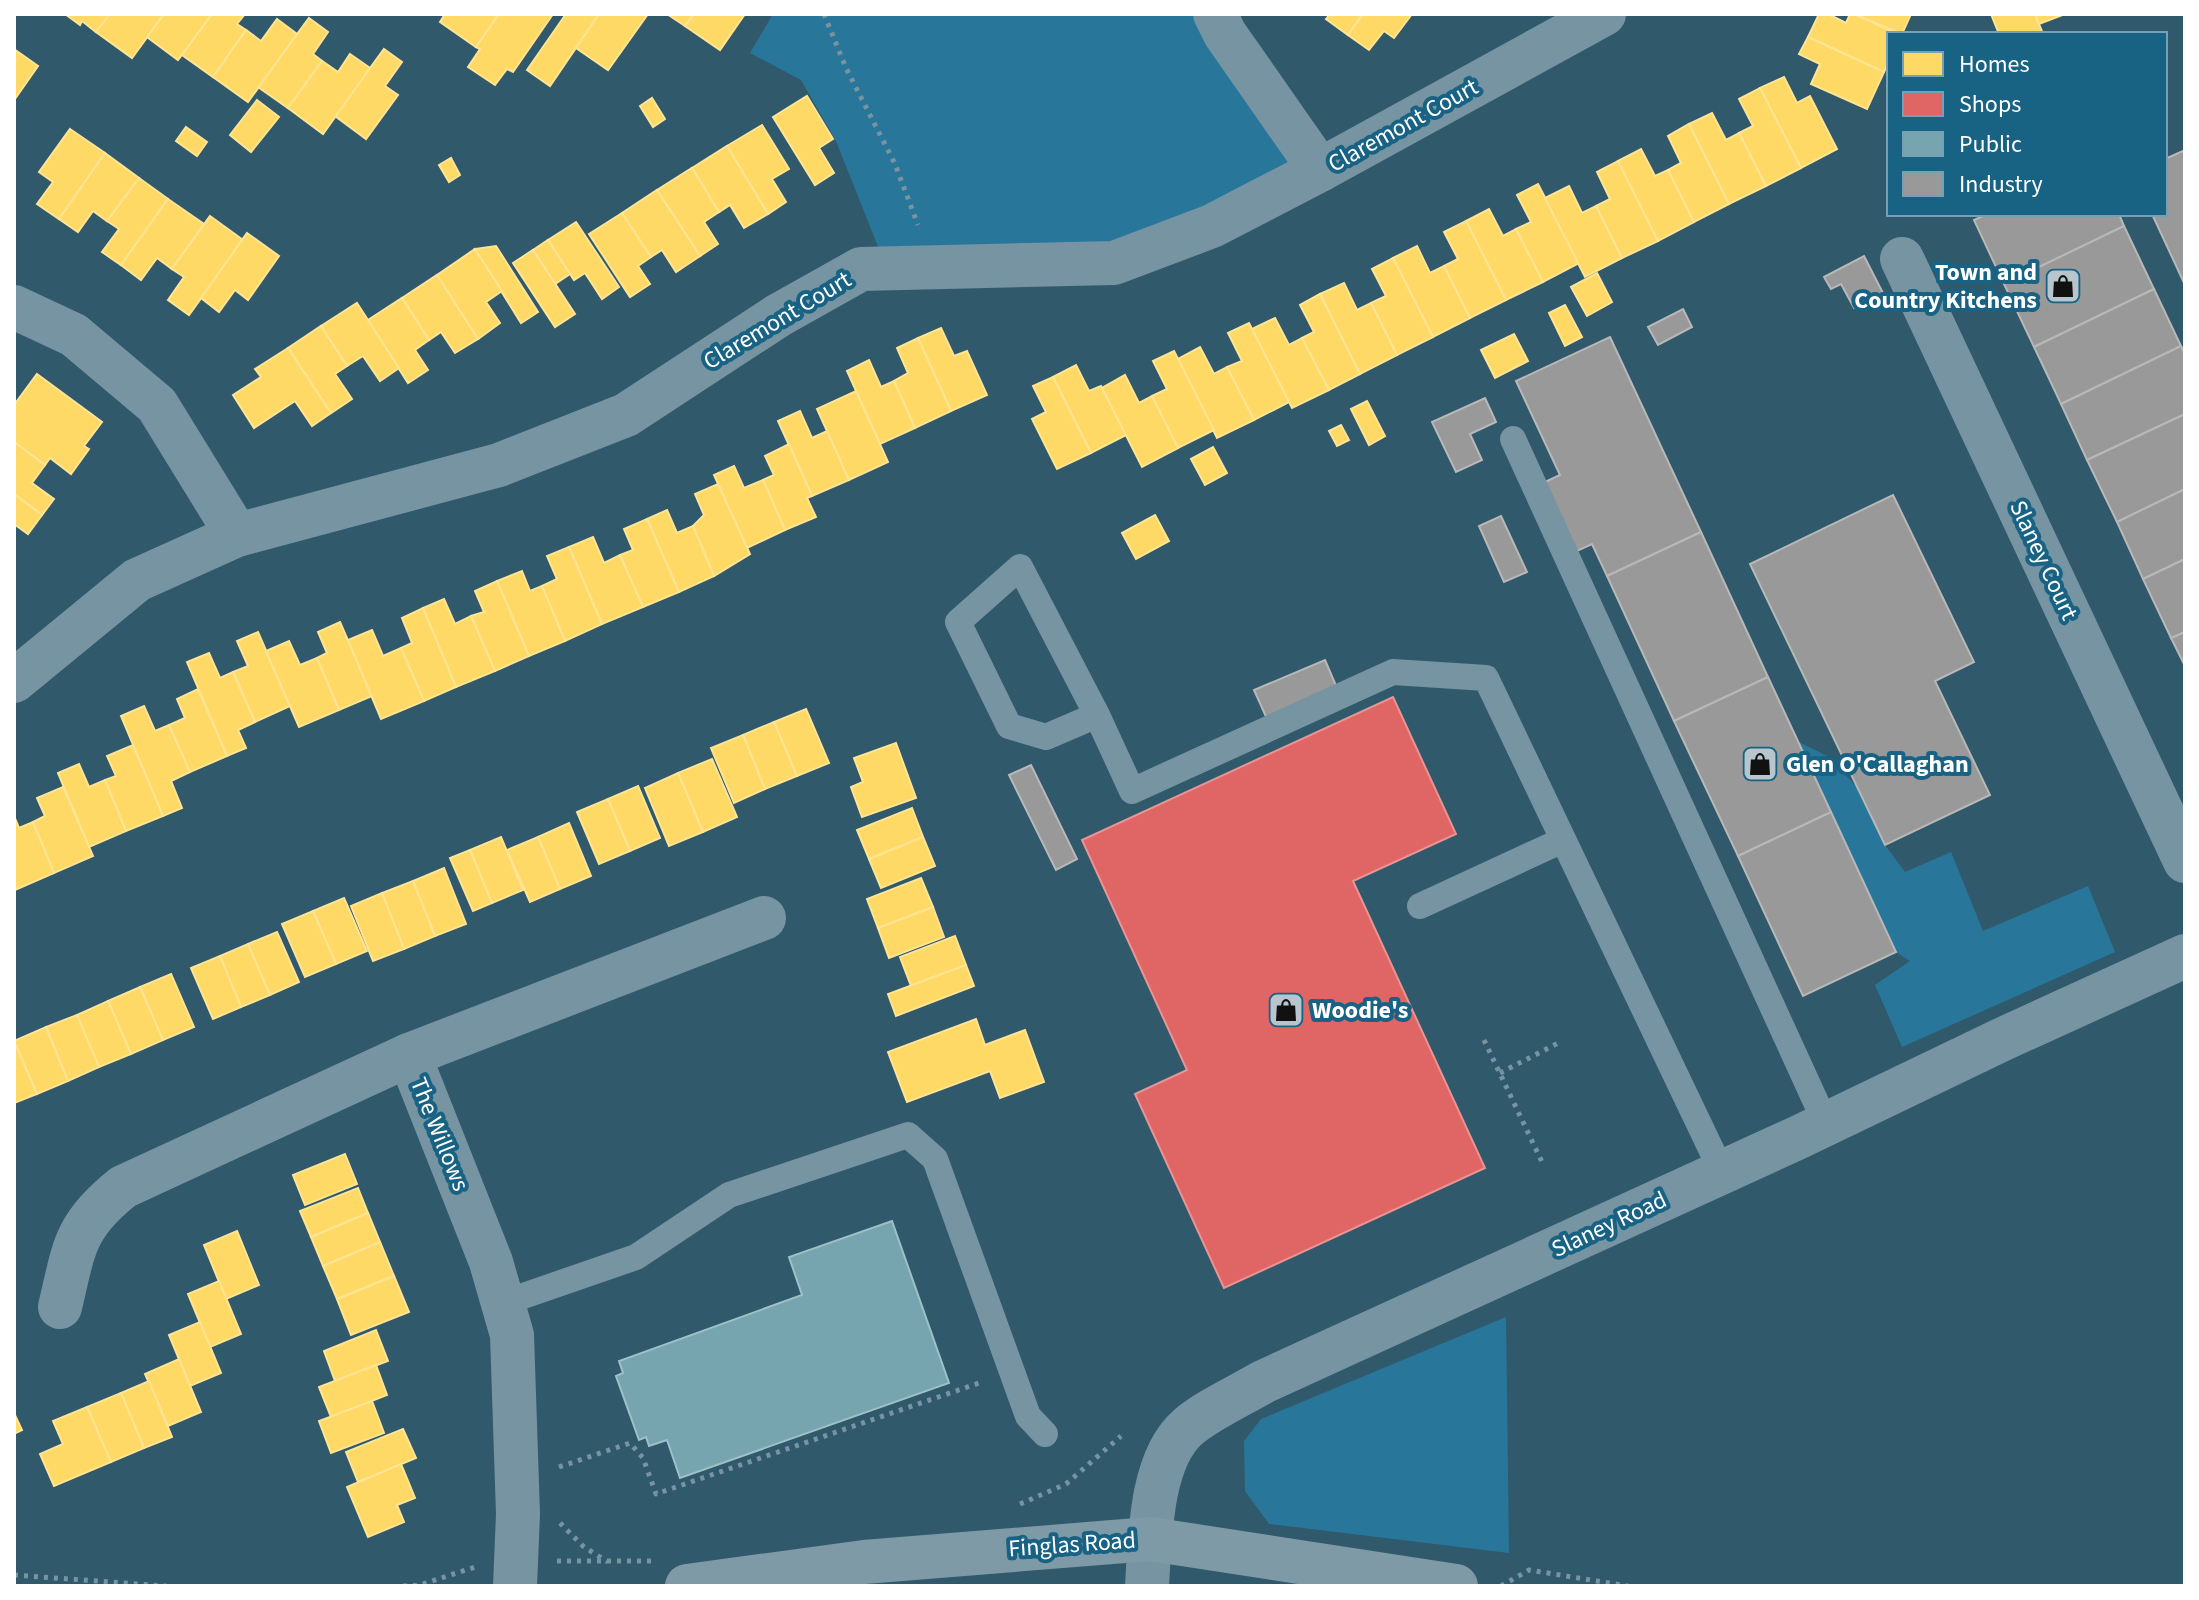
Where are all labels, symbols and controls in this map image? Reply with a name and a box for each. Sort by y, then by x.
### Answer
legend [1887,32,2167,216]
text: Homes [1959,47,2030,82]
street label: Claremont Court [1322,70,1485,181]
text: Shops [1959,87,2021,122]
text: Public [1959,127,2022,162]
text: Industry [1959,167,2043,202]
place label: Town and Country Kitchens [1854,255,2037,318]
street label: Claremont Court [697,262,858,378]
shop icon: Town and Country Kitchens [2044,267,2082,305]
street label: Slaney Court [2001,495,2087,626]
shop icon: Glen O'Callaghan [1741,745,1779,783]
place label: Glen O'Callaghan [1786,747,1969,782]
shop icon: Woodie's [1267,991,1305,1029]
place label: Woodie's [1312,993,1408,1028]
street label: The Willows [401,1072,478,1196]
street label: Slaney Road [1546,1182,1673,1266]
street label: Finglas Road [1007,1523,1137,1566]

